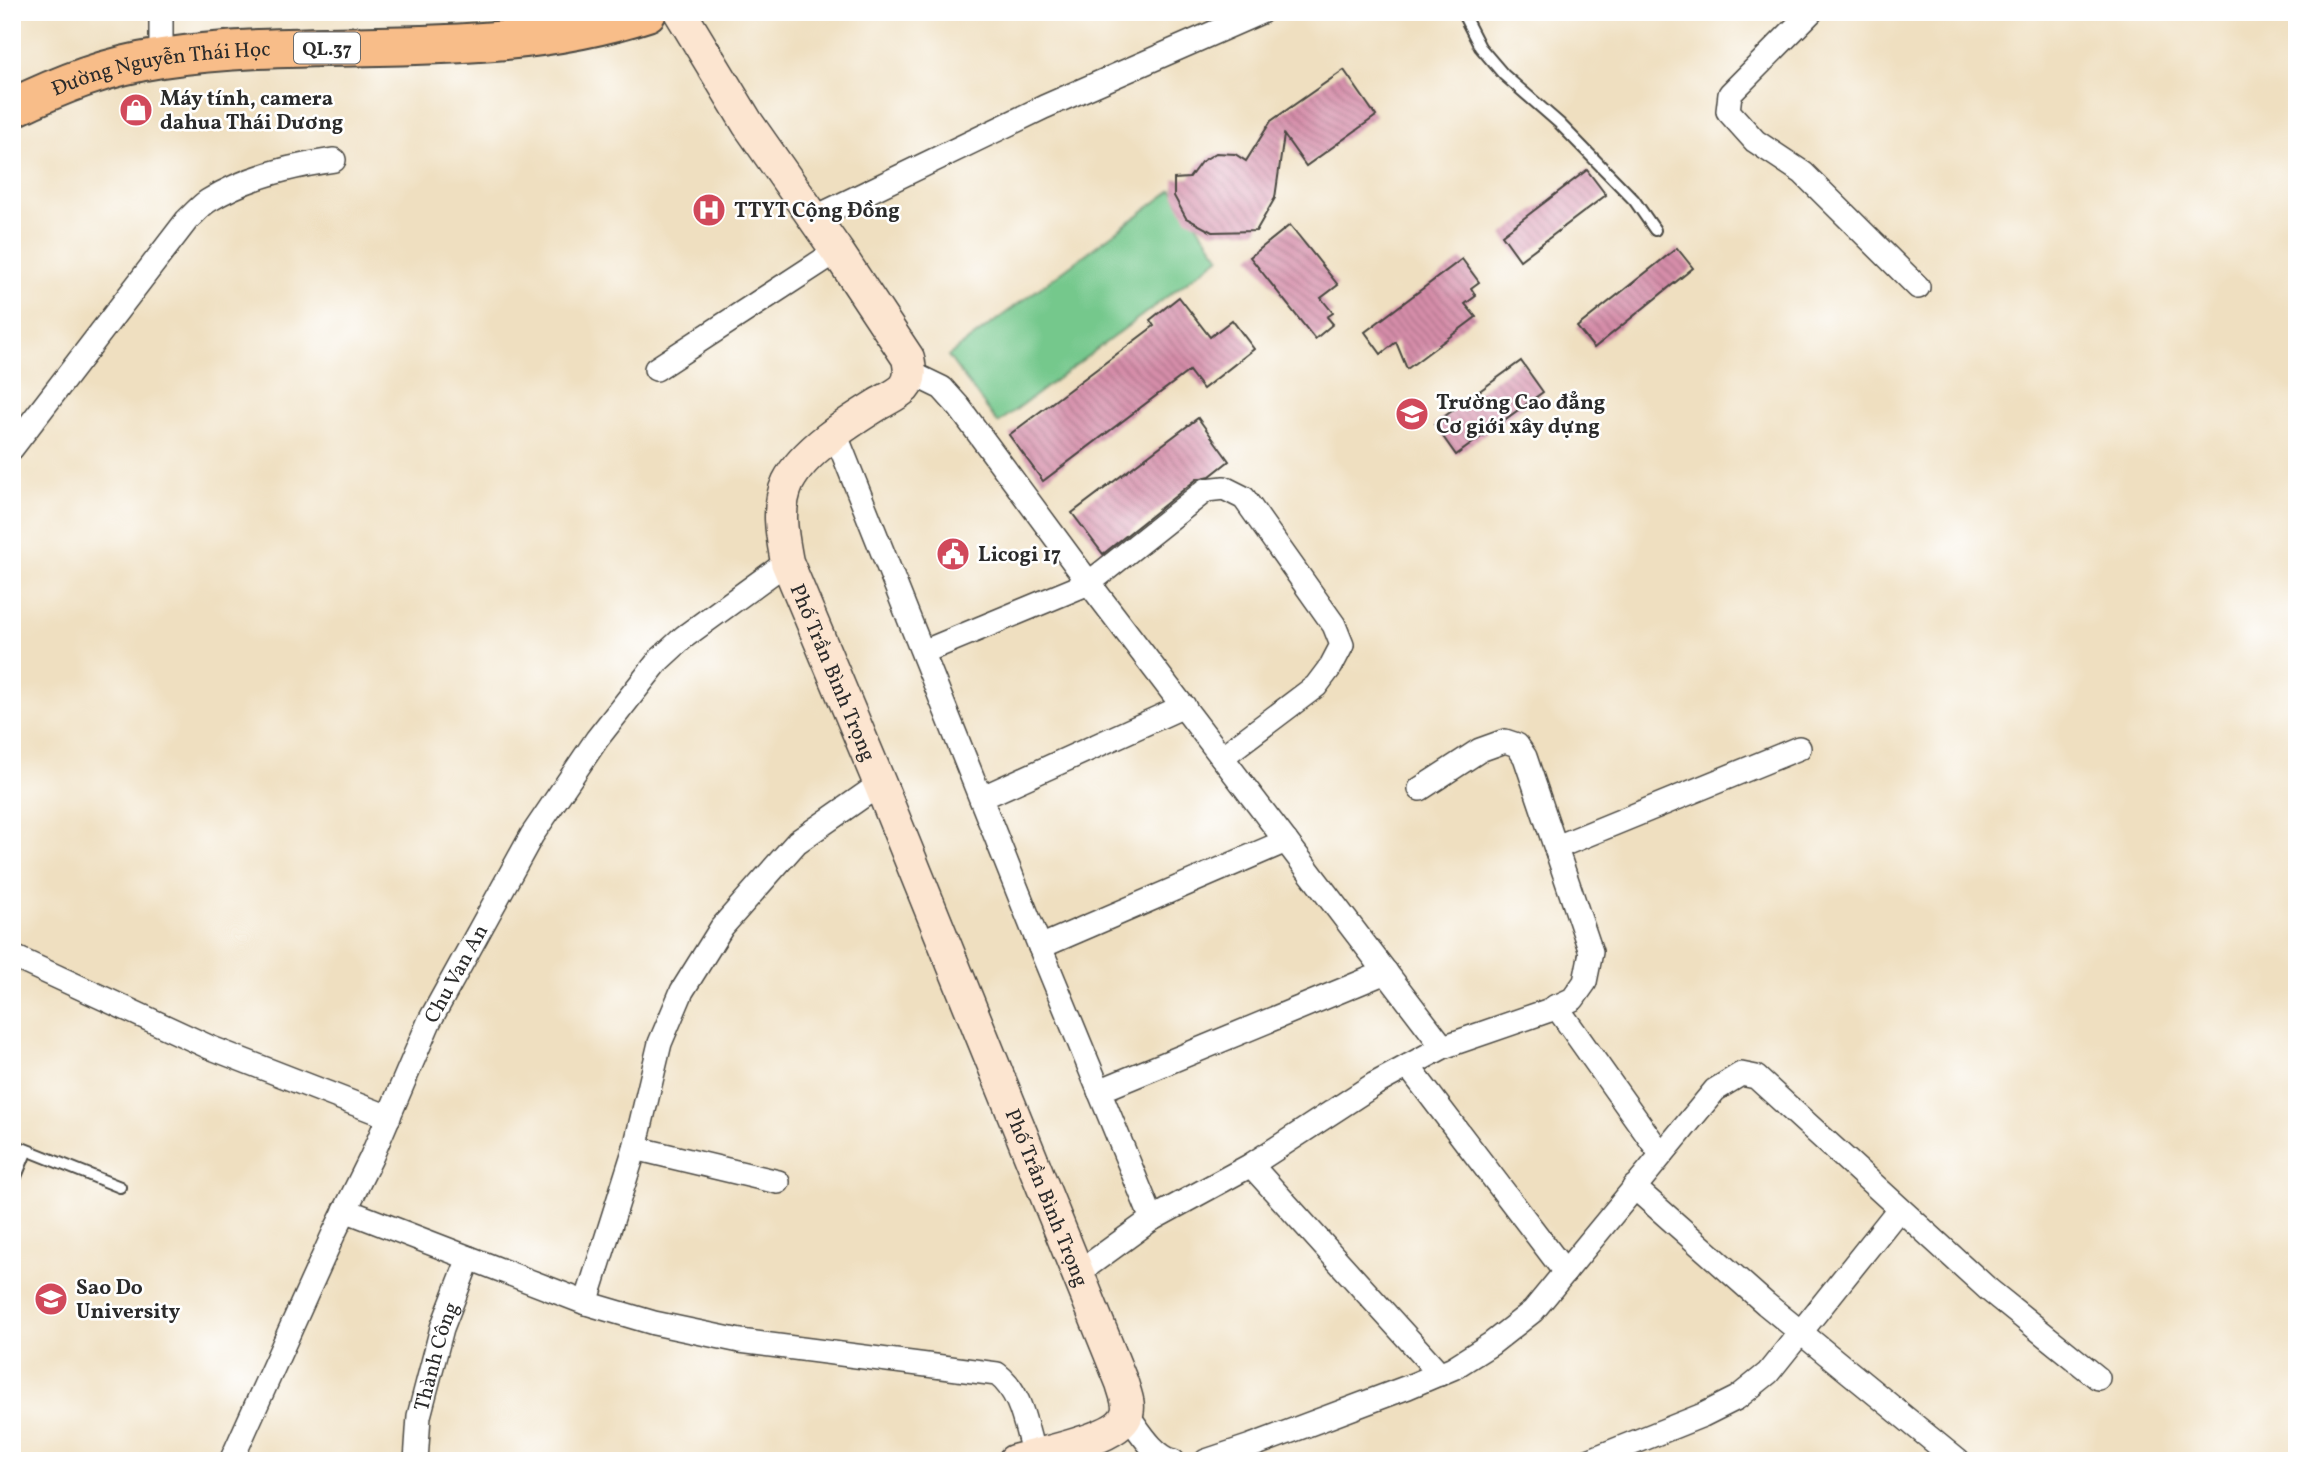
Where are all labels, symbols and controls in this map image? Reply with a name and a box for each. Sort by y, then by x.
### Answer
road number: QL.37 [294,32,360,64]
street label: Đường Nguyễn Thái Học [47,35,271,104]
place label: Máy tính, camera dahua Thái Dương [160,85,343,138]
shop icon: Máy tính, camera dahua Thái Dương [117,91,155,129]
hospital icon: TTYT Cộng Đồng [690,191,728,229]
place label: TTYT Cộng Đồng [734,197,900,226]
place label: Trường Cao đẳng Cơ giới xây dựng [1436,389,1605,442]
school or university icon: Trường Cao đẳng Cơ giới xây dựng [1393,395,1431,433]
public building icon: Licogi 17 [934,535,972,573]
place label: Licogi 17 [978,541,1061,570]
street label: Phố Trần Bình Trọng [782,580,882,766]
street label: Chu Van An [418,920,496,1029]
street label: Phố Trần Bình Trọng [997,1105,1095,1291]
place label: Sao Do University [76,1274,181,1327]
school or university icon: Sao Do University [32,1280,70,1318]
street label: Thành Công [408,1298,467,1415]

